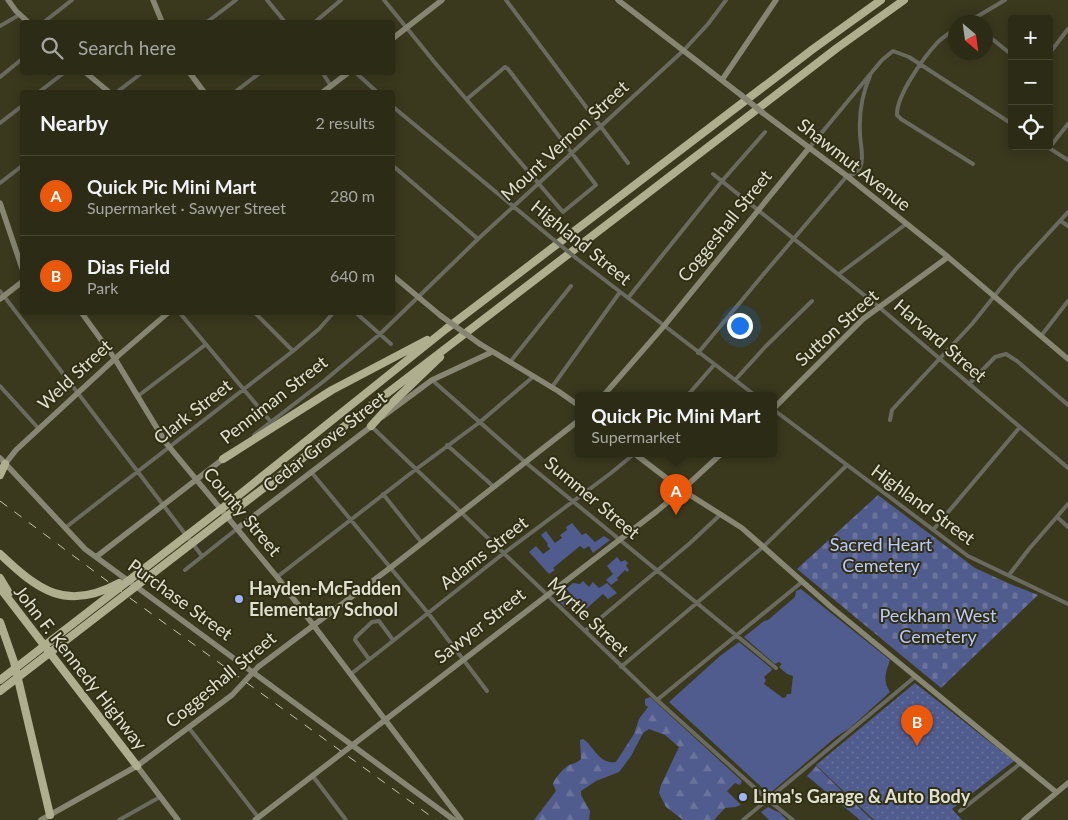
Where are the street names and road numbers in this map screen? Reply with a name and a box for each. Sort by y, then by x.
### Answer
street label: Mount Vernon Street [496,75,633,205]
street label: Shawmut Avenue [794,113,916,215]
street label: Coggeshall Street [672,165,776,286]
street label: Highland Street [527,195,637,290]
street label: Sutton Street [790,284,883,370]
street label: Harvard Street [890,294,992,387]
street label: Weld Street [33,334,116,414]
street label: Penniman Street [215,350,332,448]
street label: Clark Street [149,374,236,448]
street label: Cedar Grove Street [258,386,391,496]
street label: Summer Street [541,451,645,544]
street label: Highland Street [868,459,980,549]
street label: County Street [199,462,287,561]
street label: Adams Street [435,511,532,593]
street label: Purchase Street [124,554,238,645]
street label: Myrtle Street [543,572,634,661]
street label: John F. Kennedy Highway [10,581,152,755]
street label: Sawyer Street [430,583,530,668]
street label: Coggeshall Street [161,626,280,732]

